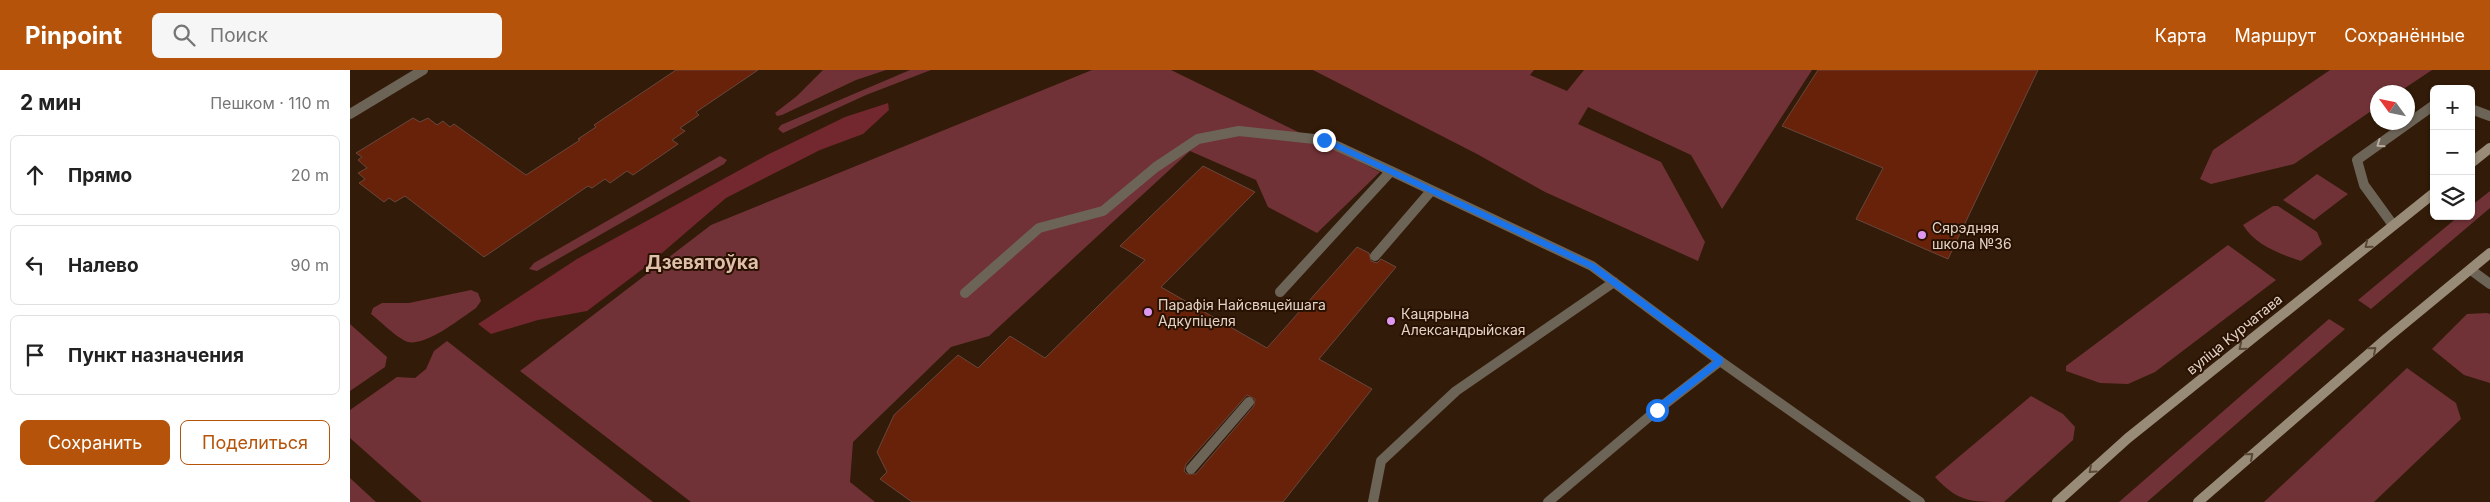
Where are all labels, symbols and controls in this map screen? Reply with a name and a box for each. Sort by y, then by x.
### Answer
search box [152,13,502,58]
text: Pinpoint [25,21,122,50]
icon: search [170,21,198,49]
text: Поиск [210,24,268,47]
text: Карта [2155,25,2207,46]
text: Маршрут [2235,25,2316,46]
text: Сохранённые [2344,25,2465,46]
north arrow [2370,85,2415,130]
map controls [2430,85,2475,220]
button: + [2430,85,2475,130]
text: 2 мин [20,90,81,115]
text: Пешком · 110 m [210,93,330,113]
route end [1313,129,1336,152]
button: − [2430,130,2475,175]
one-way arrow [2376,138,2386,147]
icon: ahead [21,161,49,189]
text: Прямо [68,164,132,187]
text: 20 m [291,165,329,185]
button: layers [2430,175,2475,220]
place label: Сярэдняя школа №36 [1932,219,2012,252]
marker: Сярэдняя школа №36 [1916,229,1928,241]
one-way arrow [2365,240,2374,249]
icon: left [21,251,49,279]
district label: Дзевятоўка [645,251,759,274]
text: Налево [68,254,139,277]
text: 90 m [290,255,329,275]
street label: вуліца Курчатава [2183,290,2285,378]
place label: Парафія Найсвяцейшага Адкупіцеля [1158,296,1326,329]
place label: Кацярына Александрыйская [1401,305,1526,338]
marker: Парафія Найсвяцейшага Адкупіцеля [1142,306,1154,318]
marker: Кацярына Александрыйская [1385,315,1397,327]
icon: arrive [21,341,49,369]
one-way arrow [2238,341,2248,350]
text: Пункт назначения [68,344,244,367]
one-way arrow [2368,346,2377,355]
route start [1646,399,1669,422]
button: Сохранить [20,420,170,465]
button: Поделиться [180,420,330,465]
one-way arrow [2245,453,2254,462]
one-way arrow [2089,464,2098,473]

